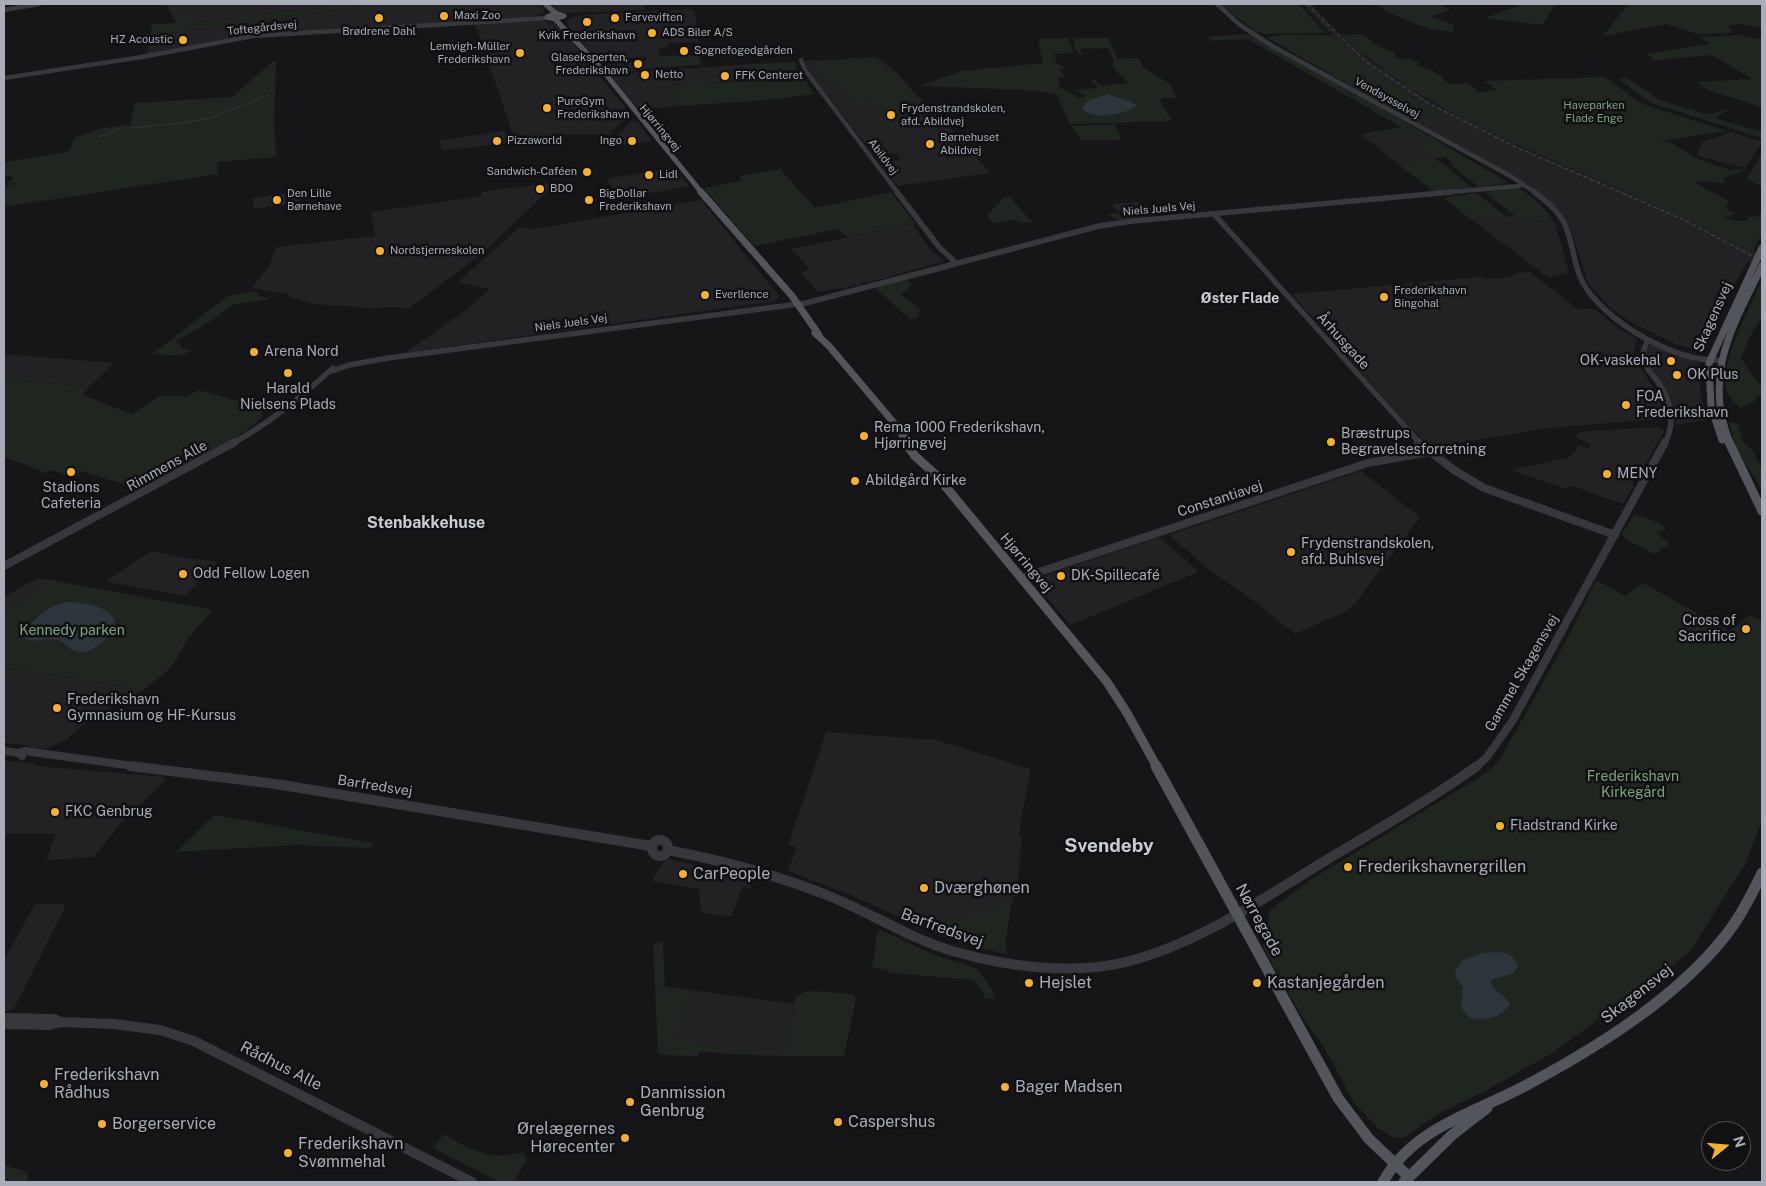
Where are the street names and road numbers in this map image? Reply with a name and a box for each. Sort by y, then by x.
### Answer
street label: Toftegårdsvej [227,18,297,38]
street label: Vendsysselvej [1352,75,1422,121]
street label: Hjørringvej [637,102,683,154]
street label: Abildvej [865,137,901,177]
street label: Niels Juels Vej [1122,199,1196,219]
street label: Skagensvej [1690,279,1736,355]
street label: Århusgade [1313,309,1373,373]
street label: Niels Juels Vej [534,311,608,335]
street label: Rimmens Alle [124,437,210,495]
street label: Constantiavej [1175,477,1265,521]
street label: Hjørringvej [996,530,1056,596]
street label: Gammel Skagensvej [1482,611,1562,735]
street label: Barfredsvej [336,772,414,800]
street label: Nørregade [1231,880,1287,960]
street label: Barfredsvej [898,904,986,952]
street label: Skagensvej [1597,960,1677,1028]
street label: Rådhus Alle [237,1037,325,1095]

